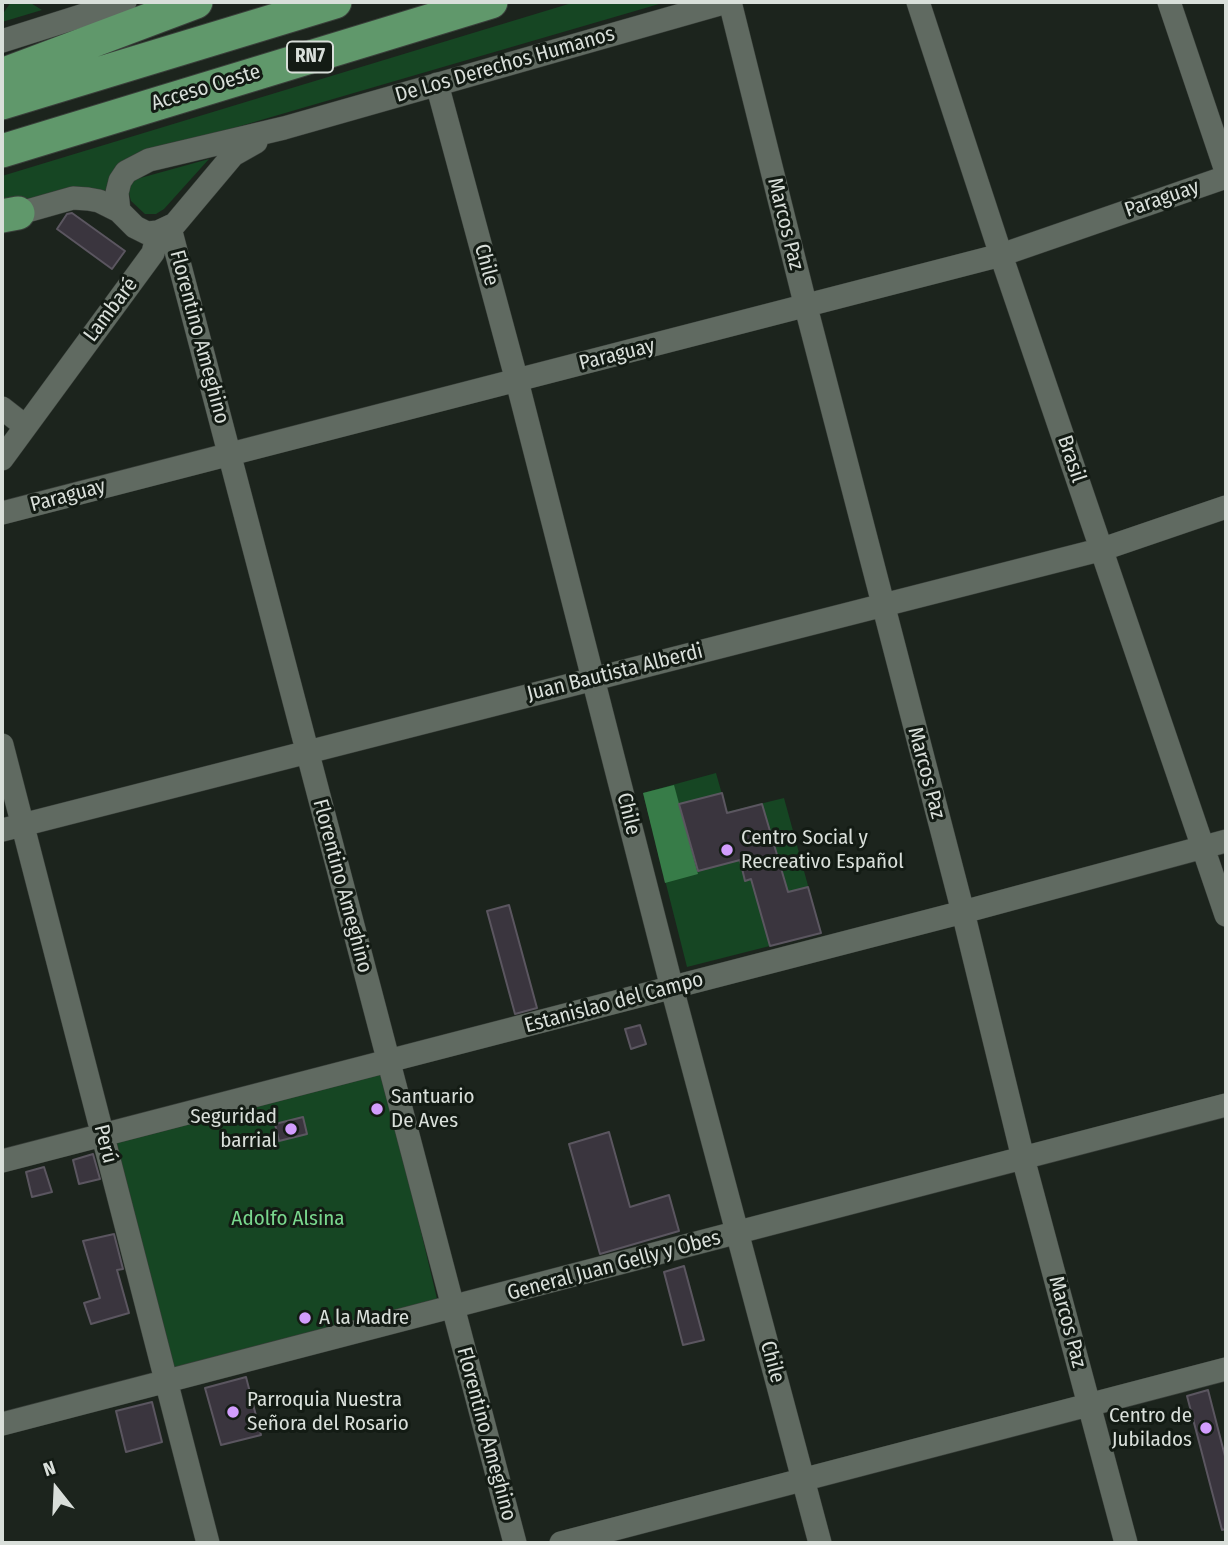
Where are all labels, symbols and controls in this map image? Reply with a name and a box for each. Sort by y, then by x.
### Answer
street label: De Los Derechos Humanos [392,22,618,108]
road number: RN7 [287,41,333,72]
street label: Acceso Oeste [148,59,264,117]
street label: Marcos Paz [761,175,809,273]
street label: Paraguay [1122,175,1202,223]
street label: Chile [468,241,504,289]
street label: Florentino Ameghino [164,247,234,427]
street label: Lambaré [79,273,143,347]
street label: Paraguay [577,333,657,377]
street label: Brasil [1051,432,1091,486]
street label: Paraguay [28,474,108,518]
street label: Juan Bautista Alberdi [524,639,706,707]
street label: Marcos Paz [902,724,950,822]
street label: Chile [611,790,645,838]
street label: Florentino Ameghino [307,796,377,976]
place label: Centro Social y Recreativo Español [741,825,904,875]
marker: Centro Social y Recreativo Español [719,842,735,858]
street label: Estanislao del Campo [522,967,706,1039]
place label: Santuario De Aves [391,1084,475,1134]
marker: Santuario De Aves [369,1101,385,1117]
place label: Seguridad barrial [190,1104,277,1154]
marker: Seguridad barrial [283,1121,299,1137]
street label: Perú [88,1122,122,1166]
park label: Adolfo Alsina [231,1206,345,1232]
street label: General Juan Gelly y Obes [505,1225,723,1307]
street label: Marcos Paz [1043,1273,1091,1371]
place label: A la Madre [319,1305,409,1331]
marker: A la Madre [297,1310,313,1326]
street label: Chile [754,1338,790,1386]
street label: Florentino Ameghino [451,1344,521,1524]
place label: Parroquia Nuestra Señora del Rosario [247,1387,409,1437]
place label: Centro de Jubilados [1109,1403,1192,1453]
marker: Parroquia Nuestra Señora del Rosario [225,1404,241,1420]
marker: Centro de Jubilados [1198,1420,1214,1436]
north arrow [21,1454,91,1524]
text: N [40,1456,58,1481]

